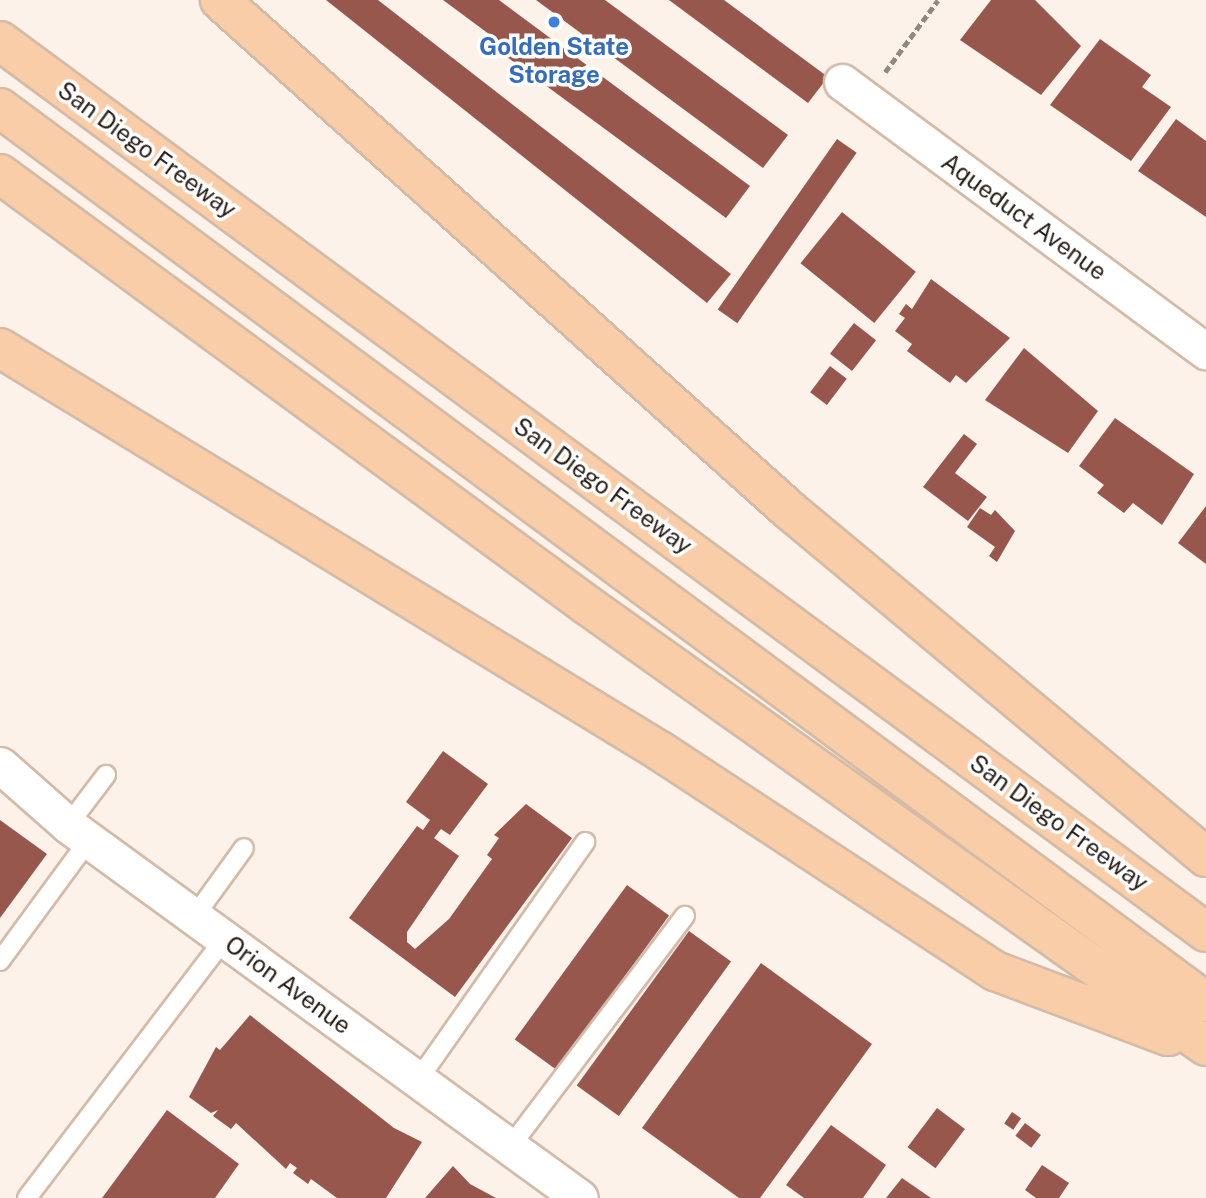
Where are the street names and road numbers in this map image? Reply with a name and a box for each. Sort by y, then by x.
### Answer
street label: San Diego Freeway [52,76,242,224]
street label: Aqueduct Avenue [936,147,1112,287]
street label: San Diego Freeway [508,412,698,560]
street label: San Diego Freeway [964,749,1154,897]
street label: Orion Avenue [219,930,357,1040]

